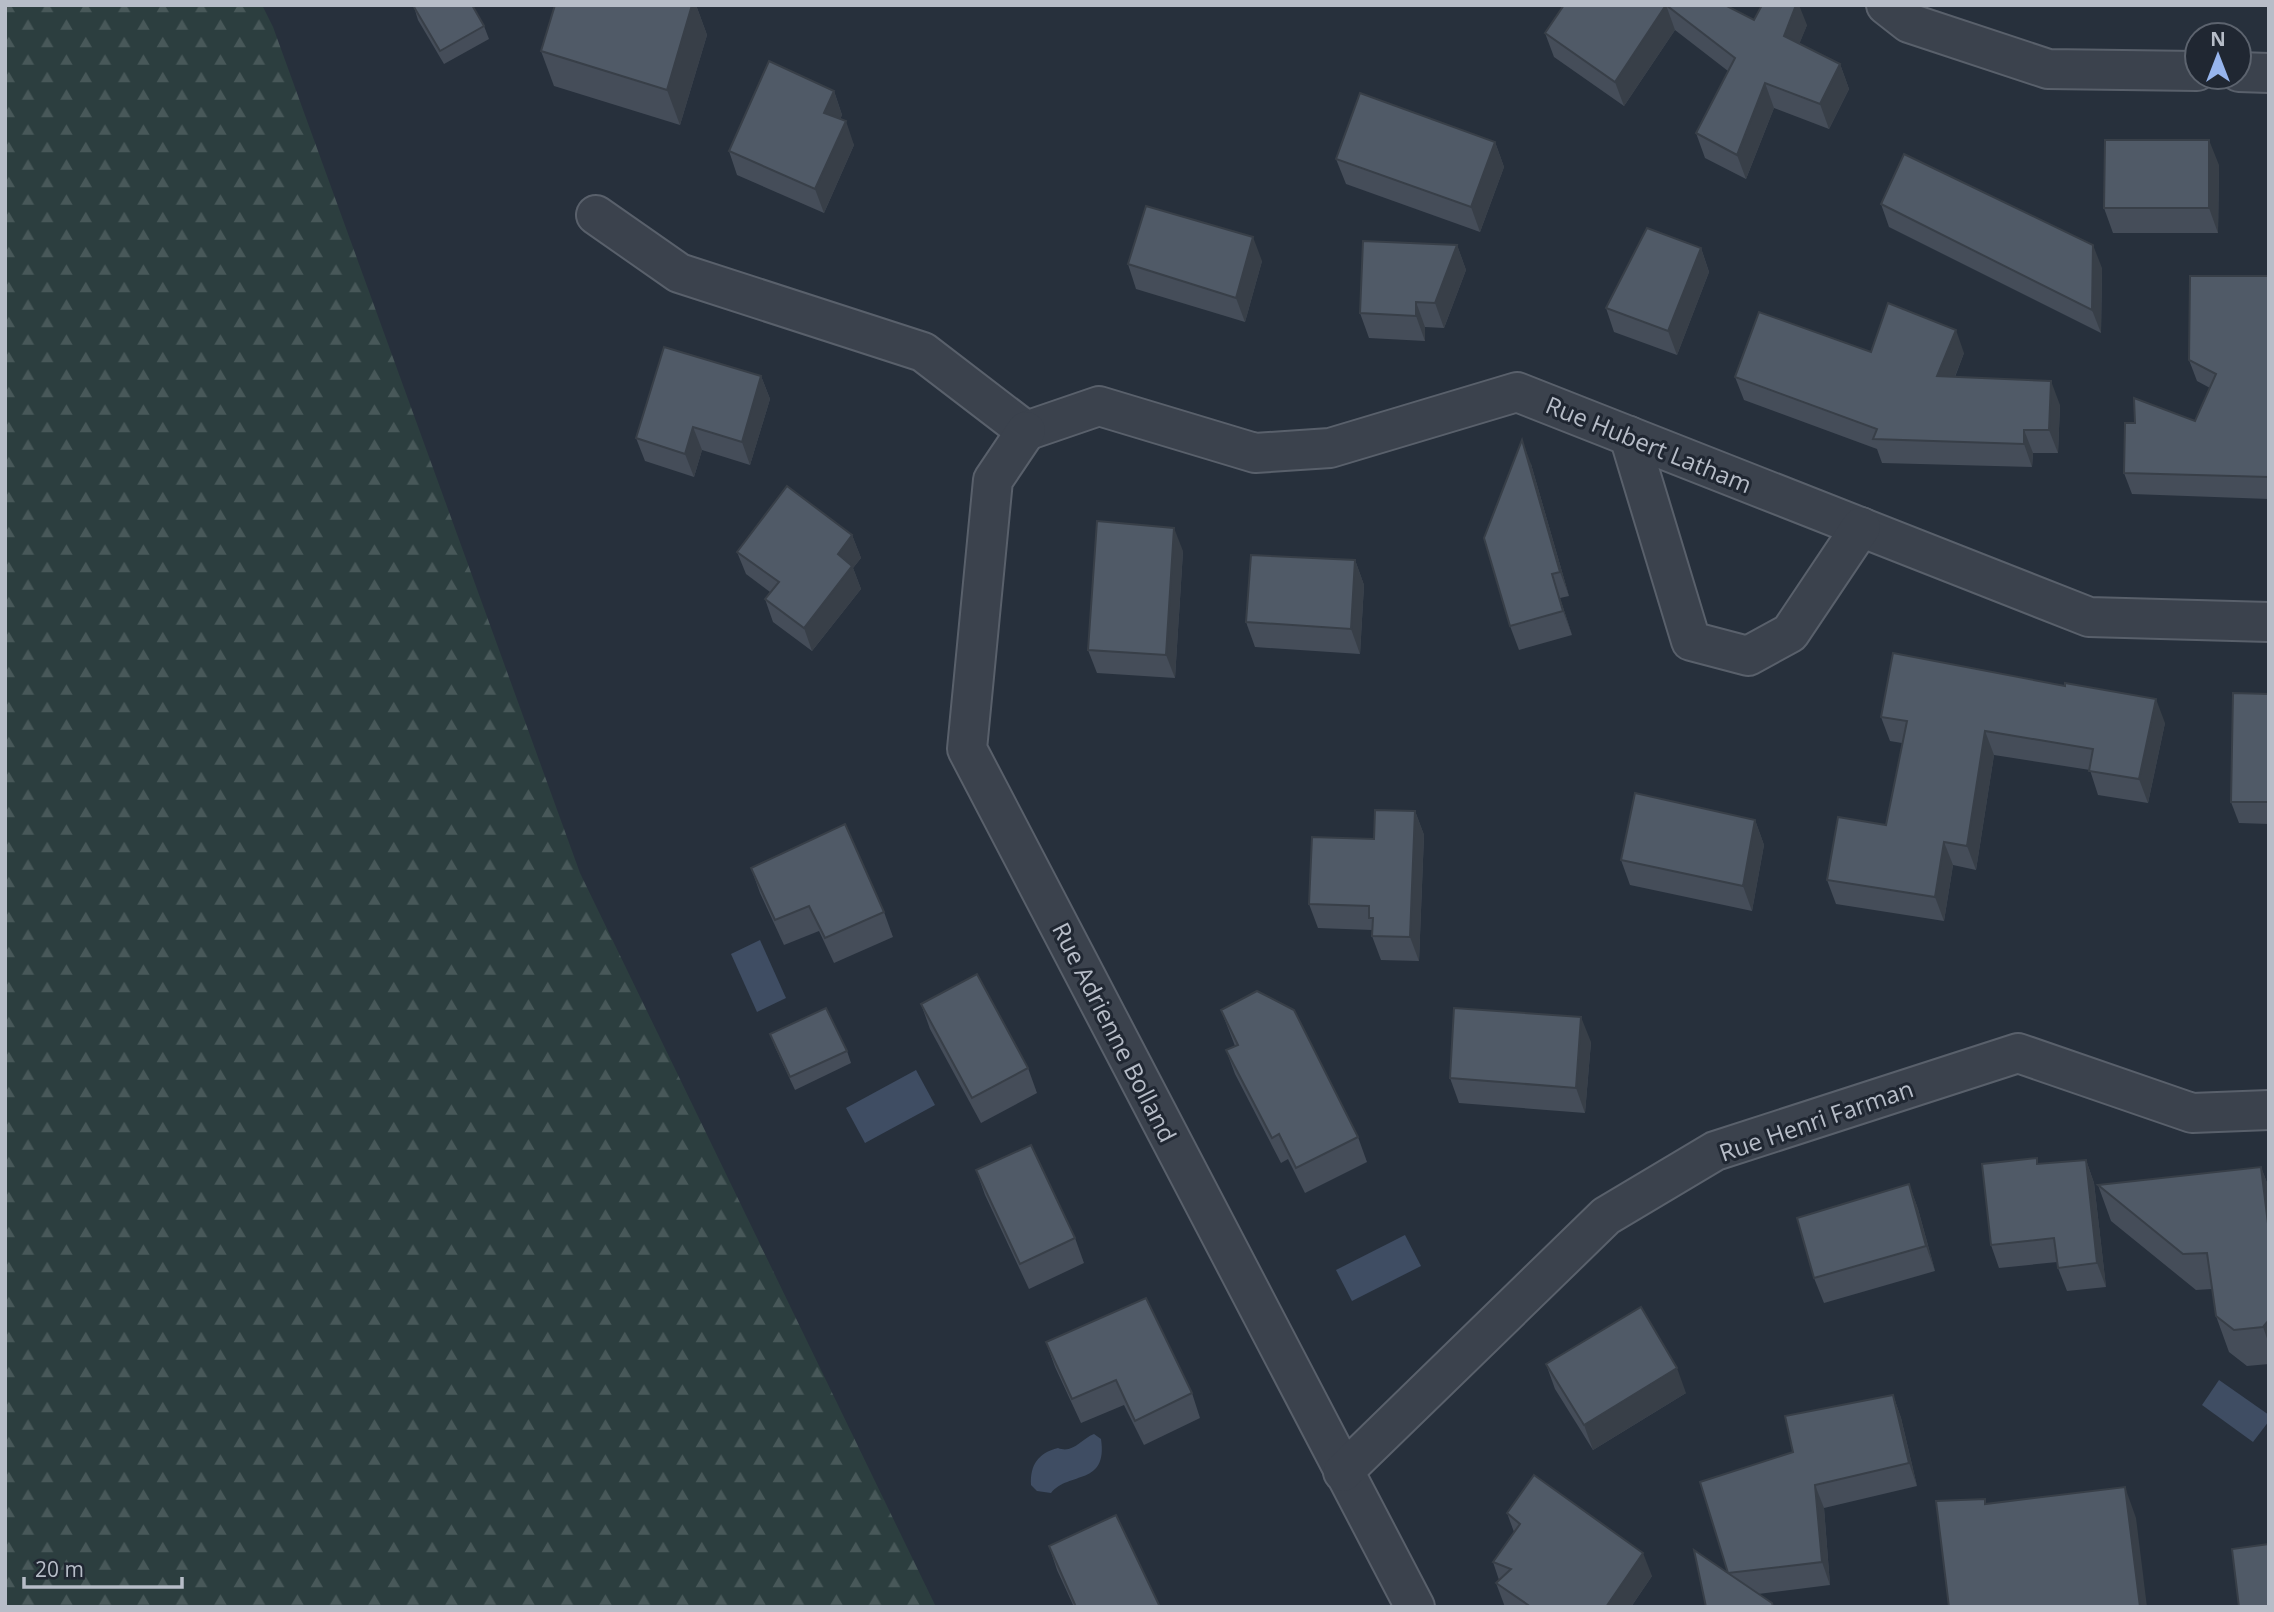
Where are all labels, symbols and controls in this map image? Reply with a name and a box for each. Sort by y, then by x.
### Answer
north arrow [2183,21,2253,91]
text: N [2210,26,2226,52]
street label: Rue Hubert Latham [1541,388,1757,500]
street label: Rue Adrienne Bolland [1045,917,1185,1147]
street label: Rue Henri Farman [1715,1071,1917,1169]
scale bar [24,1546,182,1590]
text: 20 m [35,1555,84,1583]

